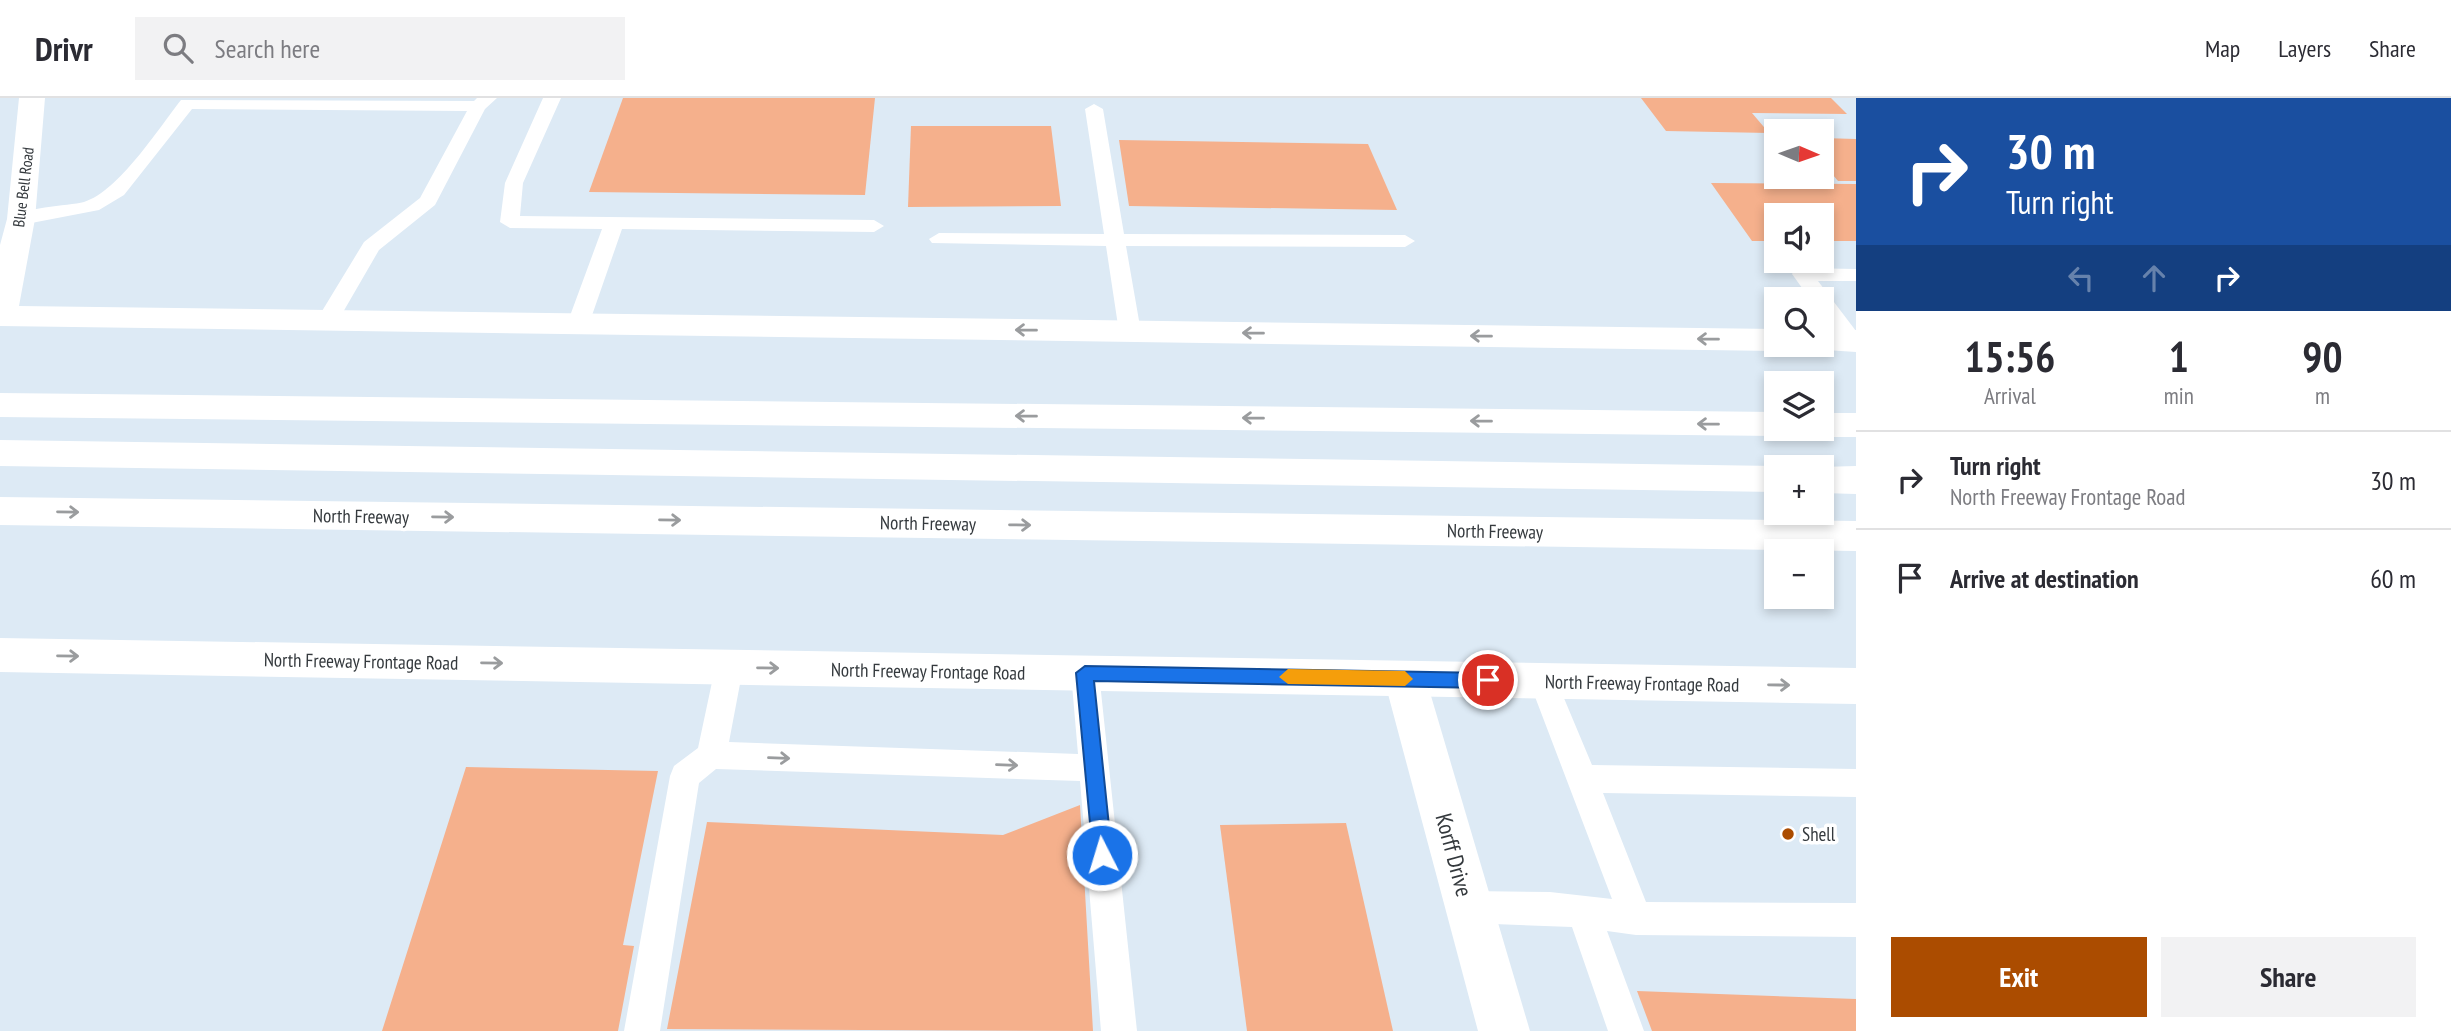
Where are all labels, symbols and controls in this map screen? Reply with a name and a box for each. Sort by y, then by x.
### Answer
search box [135,17,625,80]
text: Drivr [35,27,93,70]
icon: search [159,29,197,67]
text: Search here [215,32,320,65]
text: Map [2205,33,2240,64]
text: Layers [2278,33,2331,64]
text: Share [2369,33,2416,64]
north arrow [1764,119,1834,189]
map controls [1764,119,1834,609]
text: 30 m [2006,119,2095,183]
icon: right [1891,126,1982,217]
street label: Blue Bell Road [8,146,38,228]
text: Turn right [2006,181,2114,223]
button: sound [1764,203,1834,273]
icon: left [2062,259,2100,297]
icon: ahead [2135,259,2173,297]
icon: right [2208,259,2246,297]
button: search [1764,287,1834,357]
one-way arrow [1014,324,1037,337]
one-way arrow [1242,327,1265,340]
text: 15:56 [1964,329,2055,384]
text: 1 [2169,329,2189,384]
text: 90 [2302,329,2342,384]
one-way arrow [1469,330,1492,343]
one-way arrow [1697,333,1720,346]
button: layers [1764,371,1834,441]
text: Arrival [1984,381,2036,410]
text: min [2164,381,2194,410]
text: m [2315,381,2330,410]
one-way arrow [1014,409,1037,423]
one-way arrow [1242,412,1265,425]
one-way arrow [1469,414,1492,428]
one-way arrow [1697,417,1720,430]
text: Turn right [1950,449,2041,482]
button: + [1764,455,1834,525]
icon: right [1891,461,1929,499]
text: 30 m [2370,464,2416,497]
text: North Freeway Frontage Road [1950,482,2185,511]
street label: North Freeway [313,503,410,529]
one-way arrow [56,505,79,519]
one-way arrow [431,510,454,524]
street label: North Freeway [880,510,977,536]
one-way arrow [658,513,681,527]
one-way arrow [1008,518,1031,531]
street label: North Freeway [1447,518,1544,544]
button: − [1764,539,1834,609]
icon: arrive [1891,559,1929,597]
text: Arrive at destination [1950,562,2139,595]
text: 60 m [2370,562,2416,595]
street label: North Freeway Frontage Road [264,647,458,675]
one-way arrow [56,649,79,663]
pin [1458,650,1518,710]
one-way arrow [480,657,503,670]
street label: North Freeway Frontage Road [831,657,1025,685]
one-way arrow [756,661,779,675]
icon: arrive [1469,661,1507,699]
street label: North Freeway Frontage Road [1545,669,1739,697]
one-way arrow [1768,678,1791,692]
one-way arrow [767,751,790,764]
one-way arrow [995,758,1018,772]
street label: Korff Drive [1429,810,1480,900]
position arrow [1065,818,1139,892]
place label: Shell [1802,822,1836,846]
marker: Shell [1780,826,1796,842]
button: Exit [1891,937,2147,1017]
button: Share [2161,937,2416,1017]

